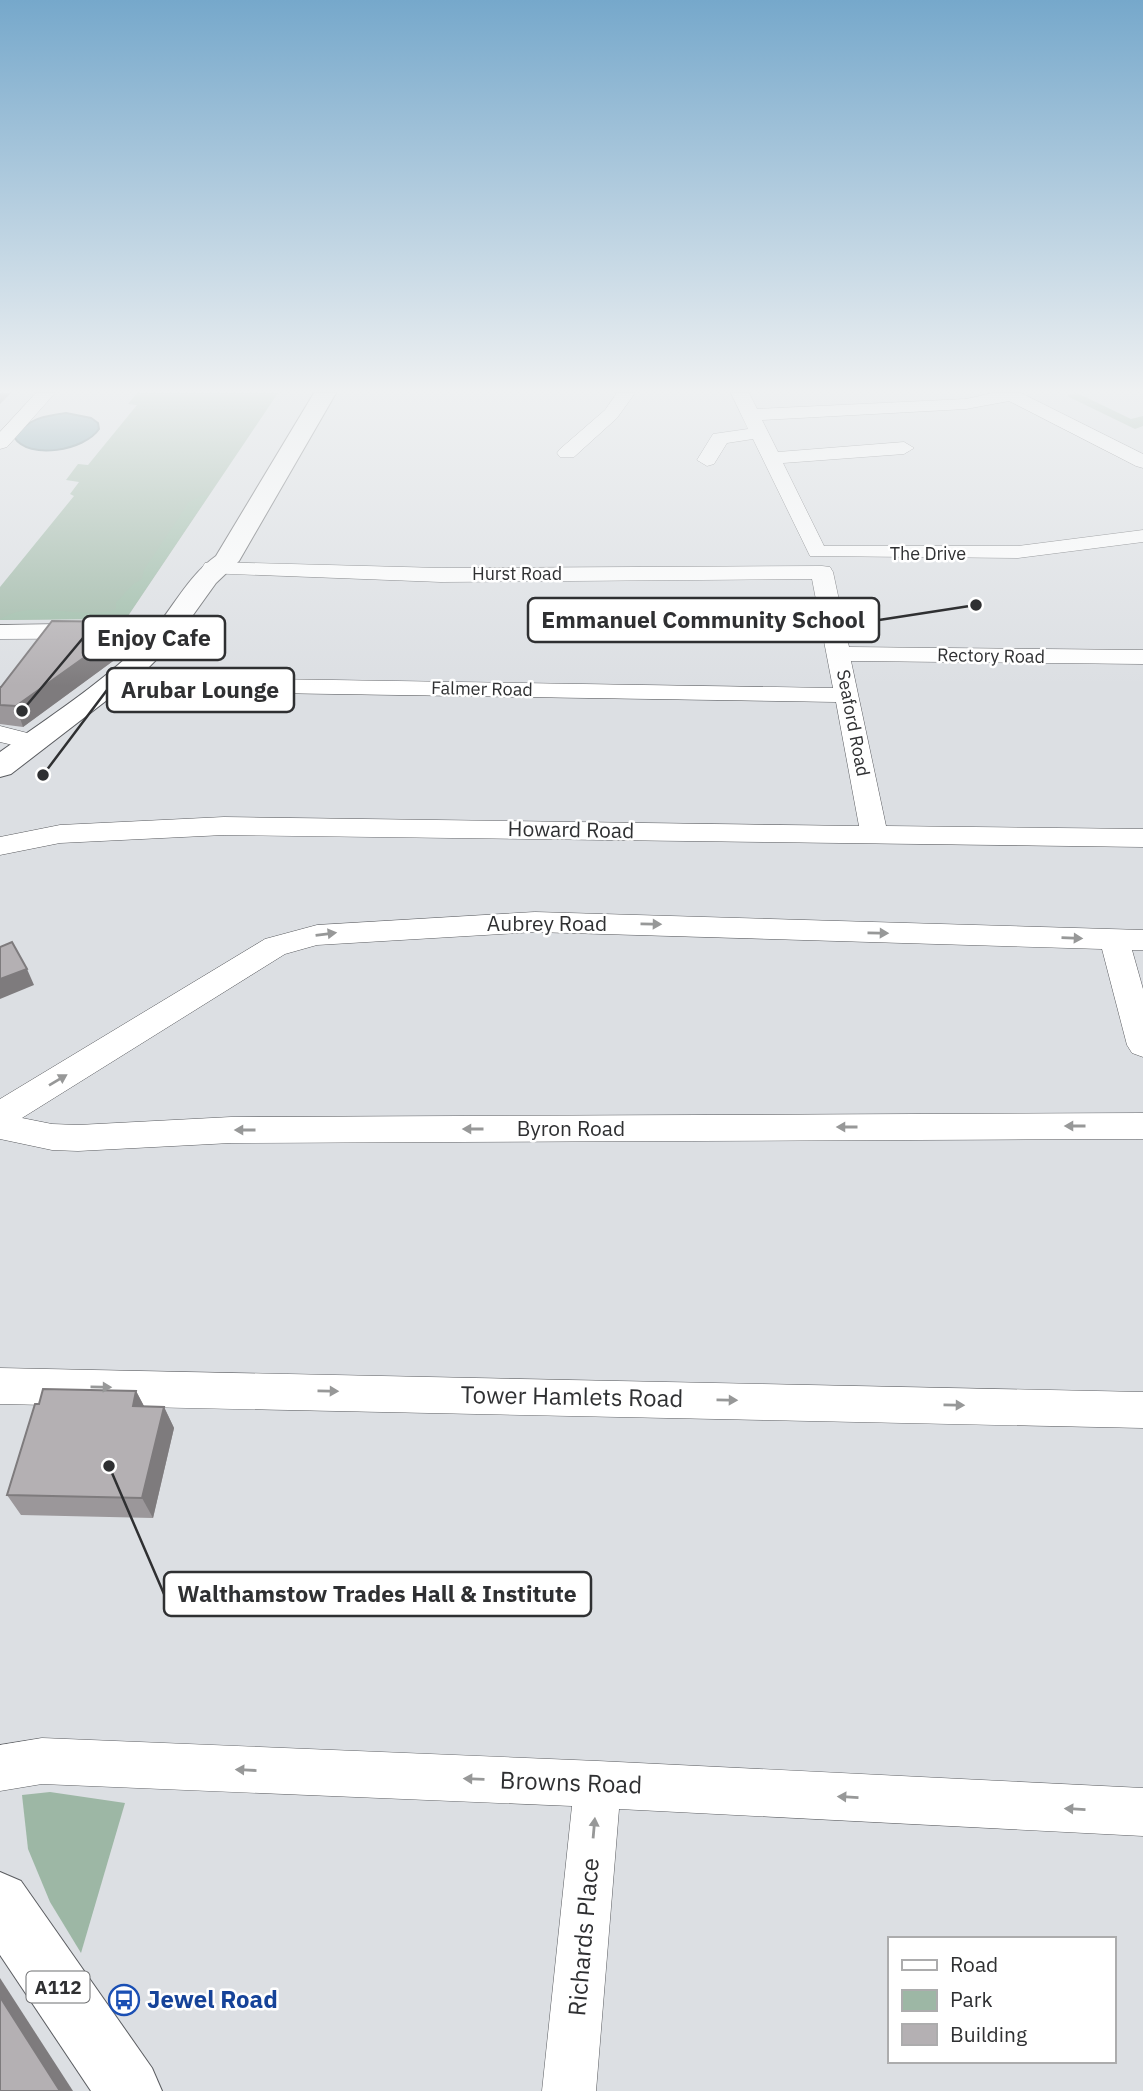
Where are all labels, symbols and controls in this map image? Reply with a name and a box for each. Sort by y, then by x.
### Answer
street label: The Drive [890,542,966,565]
street label: Hurst Road [472,562,562,585]
callout: Emmanuel Community School [528,598,879,642]
text: Emmanuel Community School [541,604,865,634]
callout: Enjoy Cafe [83,616,225,660]
text: Enjoy Cafe [97,622,211,652]
street label: Rectory Road [937,643,1045,668]
callout: Arubar Lounge [107,668,294,712]
street label: Seaford Road [832,668,875,778]
text: Arubar Lounge [121,674,279,704]
street label: Falmer Road [431,676,533,701]
street label: Howard Road [507,814,635,844]
street label: Aubrey Road [487,909,607,937]
one-way arrow [640,918,662,930]
one-way arrow [867,927,889,938]
one-way arrow [315,929,337,940]
one-way arrow [1061,932,1083,943]
one-way arrow [49,1074,68,1086]
street label: Byron Road [517,1114,625,1142]
one-way arrow [1064,1120,1086,1132]
one-way arrow [836,1121,858,1133]
one-way arrow [462,1123,484,1135]
one-way arrow [234,1124,256,1136]
street label: Tower Hamlets Road [460,1378,684,1414]
one-way arrow [90,1381,112,1393]
one-way arrow [317,1385,339,1397]
one-way arrow [716,1394,738,1406]
one-way arrow [944,1400,966,1411]
callout: Walthamstow Trades Hall & Institute [164,1572,591,1616]
text: Walthamstow Trades Hall & Institute [177,1578,577,1608]
street label: Browns Road [499,1764,643,1800]
one-way arrow [235,1765,257,1776]
one-way arrow [462,1774,484,1785]
one-way arrow [836,1791,858,1802]
one-way arrow [1064,1803,1086,1814]
one-way arrow [589,1817,600,1839]
street label: Richards Place [560,1856,606,2017]
legend [888,1937,1115,2063]
text: Road [950,1950,998,1978]
road number: A112 [27,1971,90,2002]
bus stop icon: Jewel Road [107,1983,141,2017]
place label: Jewel Road [147,1983,278,2015]
text: Park [950,1985,993,2013]
text: Building [950,2020,1027,2048]

